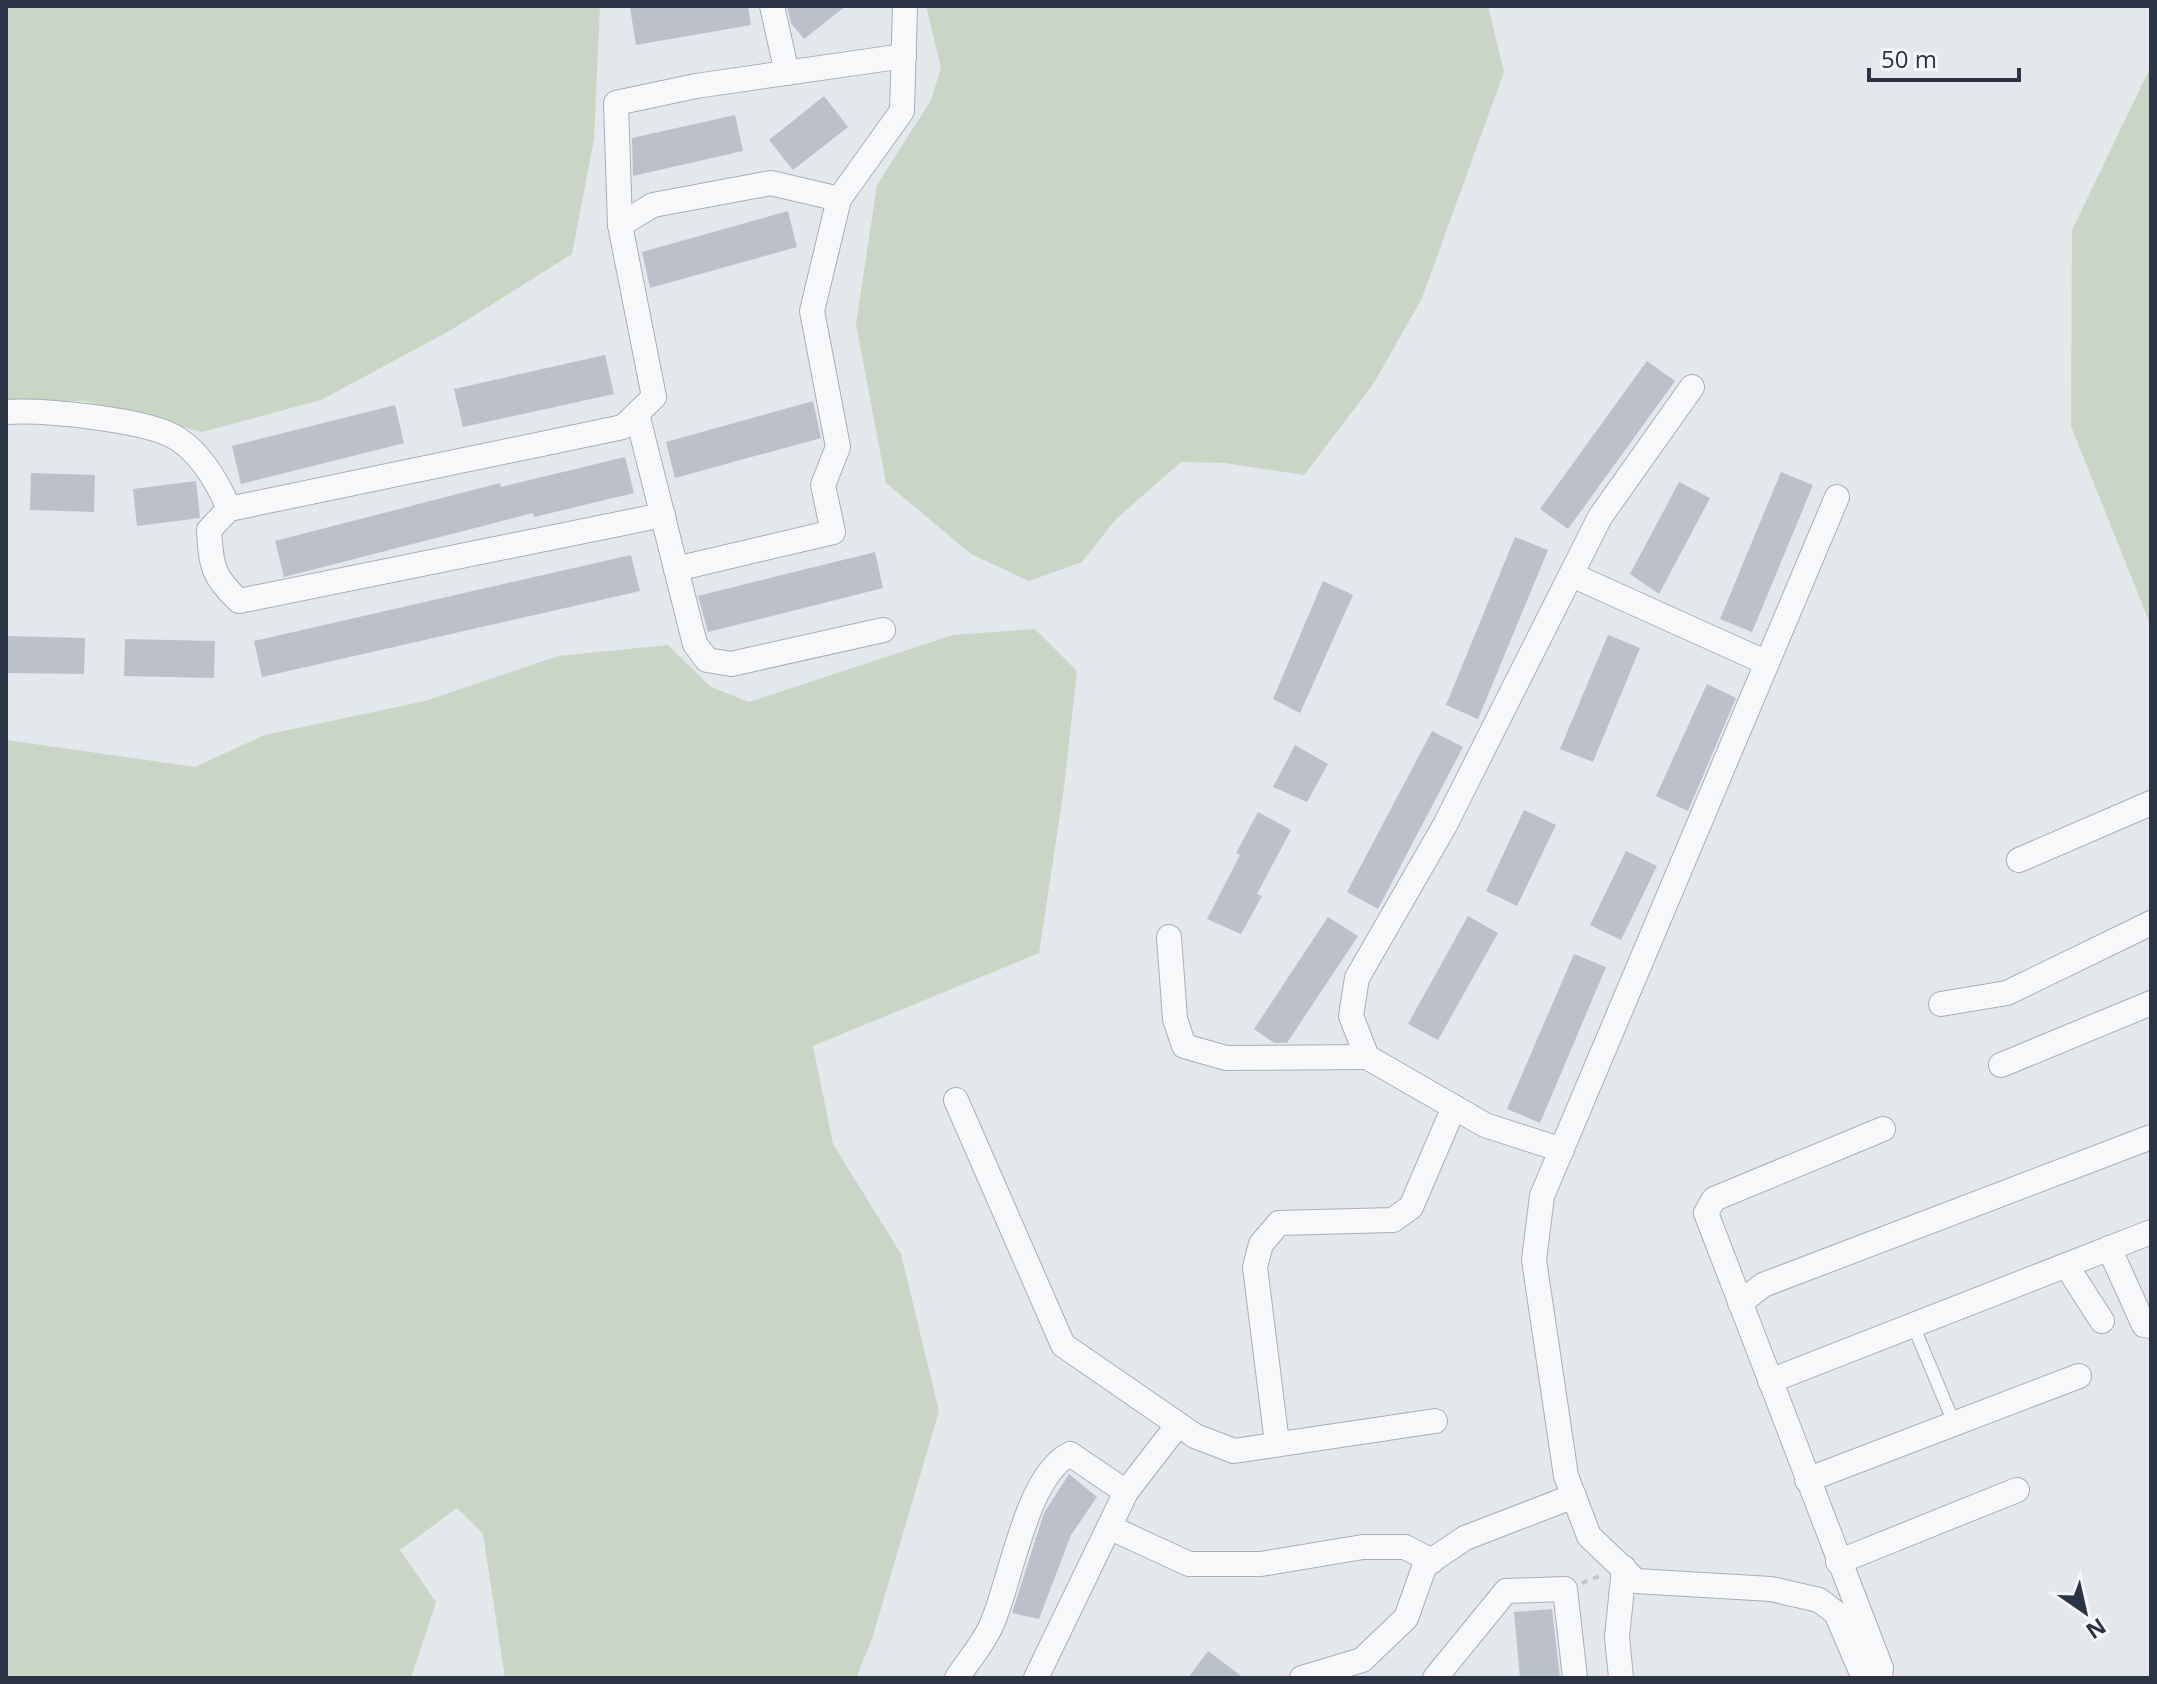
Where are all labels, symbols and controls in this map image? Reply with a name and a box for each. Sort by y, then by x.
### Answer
scale bar [1869,32,2019,82]
text: 50 m [1881,42,1937,75]
north arrow [2045,1572,2125,1652]
text: N [2081,1612,2113,1647]

